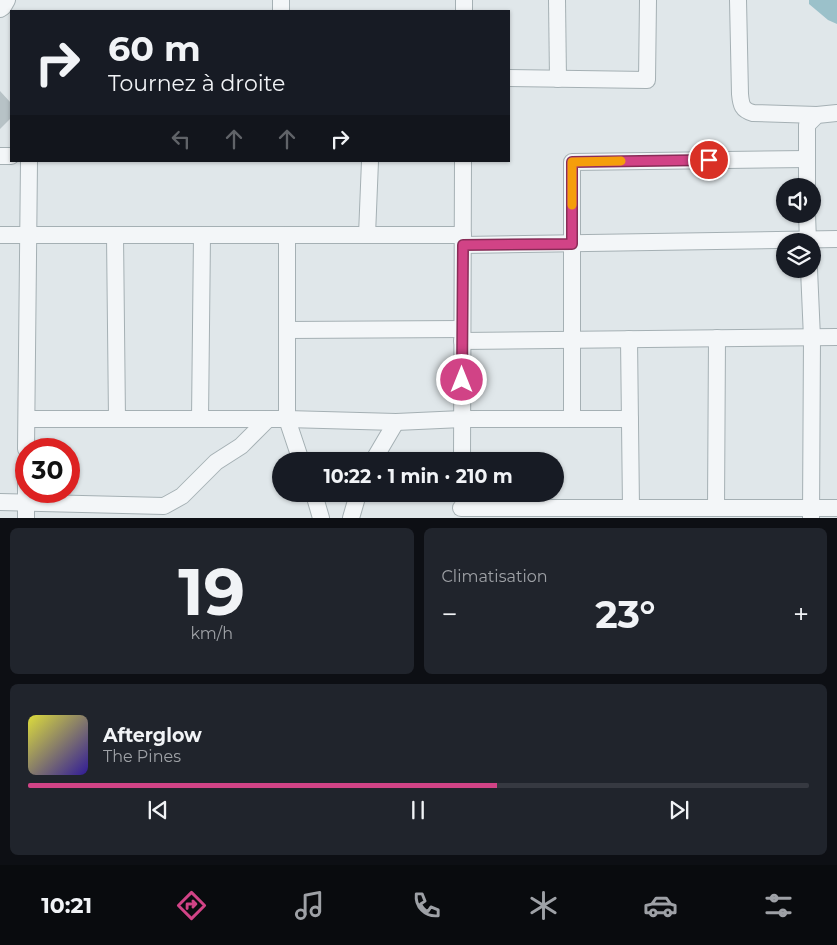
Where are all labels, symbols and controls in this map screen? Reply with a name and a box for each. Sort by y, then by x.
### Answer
text: 60 m [108,27,201,70]
icon: right [25,30,90,95]
text: Tournez à droite [108,70,285,97]
icon: left [167,125,195,153]
icon: ahead [220,125,248,153]
icon: ahead [273,125,301,153]
icon: right [326,125,354,153]
pin [688,139,730,181]
icon: arrive [695,146,723,174]
map controls [776,178,821,278]
button: sound [776,178,821,223]
button: layers [776,233,821,278]
position arrow [435,353,487,405]
speed limit sign: 30 [15,438,80,503]
text: 10:22 · 1 min · 210 m [323,465,513,488]
text: 19 [178,552,245,631]
text: Climatisation [442,567,548,586]
text: 23° [595,591,655,638]
text: − [442,597,458,631]
text: + [793,597,809,631]
text: km/h [190,624,233,643]
text: Afterglow [103,724,202,747]
text: The Pines [103,747,181,766]
icon: previous [144,796,172,824]
icon: pause [404,796,432,824]
icon: next [665,796,693,824]
icon: directions [174,888,209,923]
icon: music [292,888,327,923]
icon: phone [409,888,444,923]
icon: climate [526,888,561,923]
icon: car [643,888,678,923]
icon: filters [761,888,796,923]
text: 10:21 [41,892,92,919]

